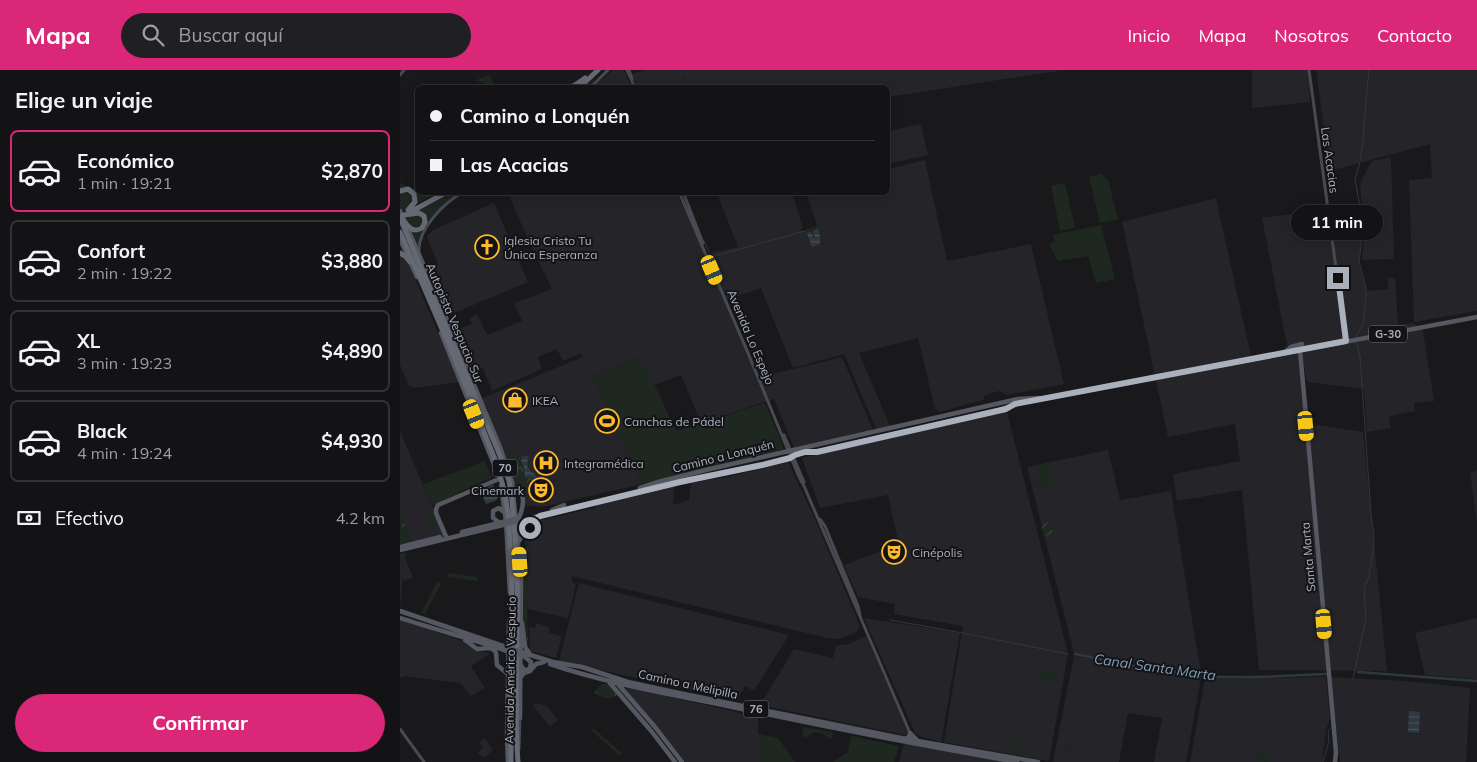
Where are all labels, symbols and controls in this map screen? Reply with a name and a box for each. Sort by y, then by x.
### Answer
search box [121,13,471,58]
text: Mapa [25,20,91,50]
icon: search [139,21,167,49]
text: Buscar aquí [179,23,283,47]
text: Inicio [1127,24,1170,47]
text: Mapa [1198,24,1246,47]
text: Nosotros [1274,24,1349,47]
text: Contacto [1377,24,1452,47]
text: Elige un viaje [15,86,153,114]
text: Camino a Lonquén [460,104,630,128]
street label: Las Acacias [1318,126,1342,194]
icon: car [17,149,62,194]
text: Económico [77,149,174,173]
text: Las Acacias [460,153,568,177]
text: $2,870 [321,159,383,183]
text: 1 min · 19:21 [77,173,172,193]
callout: 11 min [1292,206,1384,240]
text: 11 min [1311,212,1363,232]
place label: Iglesia Cristo Tu Única Esperanza [504,233,597,262]
church icon: Iglesia Cristo Tu Única Esperanza [474,234,500,260]
icon: car [17,239,62,284]
text: Confort [77,239,145,263]
text: $3,880 [321,249,383,273]
car [699,253,724,287]
street label: Autopista Vespucio Sur [423,261,487,386]
text: 2 min · 19:22 [77,263,172,283]
route end [1327,267,1349,289]
street label: Avenida Lo Espejo [724,287,778,387]
road number: G-30 [1369,325,1407,342]
icon: car [17,329,62,374]
text: XL [77,329,100,353]
text: $4,890 [321,339,383,363]
text: 3 min · 19:23 [77,353,172,373]
shop icon: IKEA [502,387,528,413]
place label: IKEA [532,393,559,408]
car [461,397,486,431]
sports icon: Canchas de Pádel [594,408,620,434]
car [1297,410,1314,442]
place label: Canchas de Pádel [624,414,724,429]
icon: car [17,419,62,464]
text: Black [77,419,127,443]
text: $4,930 [321,429,383,453]
street label: Camino a Lonquén [671,436,775,476]
text: 4 min · 19:24 [77,443,172,463]
hospital icon: Integramédica [533,450,559,476]
place label: Integramédica [564,456,644,471]
road number: 70 [492,459,518,476]
theatre icon: Cinemark [528,477,554,503]
place label: Cinemark [471,483,525,498]
icon: cash [15,504,43,532]
text: Efectivo [55,506,124,530]
text: 4.2 km [336,508,385,528]
route start [519,517,541,539]
street label: Santa Marta [1297,522,1319,592]
theatre icon: Cinépolis [881,539,907,565]
place label: Cinépolis [912,545,962,560]
car [511,547,528,577]
street label: Avenida Américo Vespucio [501,596,519,744]
car [1315,608,1332,640]
water label: Canal Santa Marta [1093,650,1217,684]
street label: Camino a Melipilla [637,666,739,702]
button: Confirmar [15,694,385,752]
road number: 76 [744,700,768,718]

